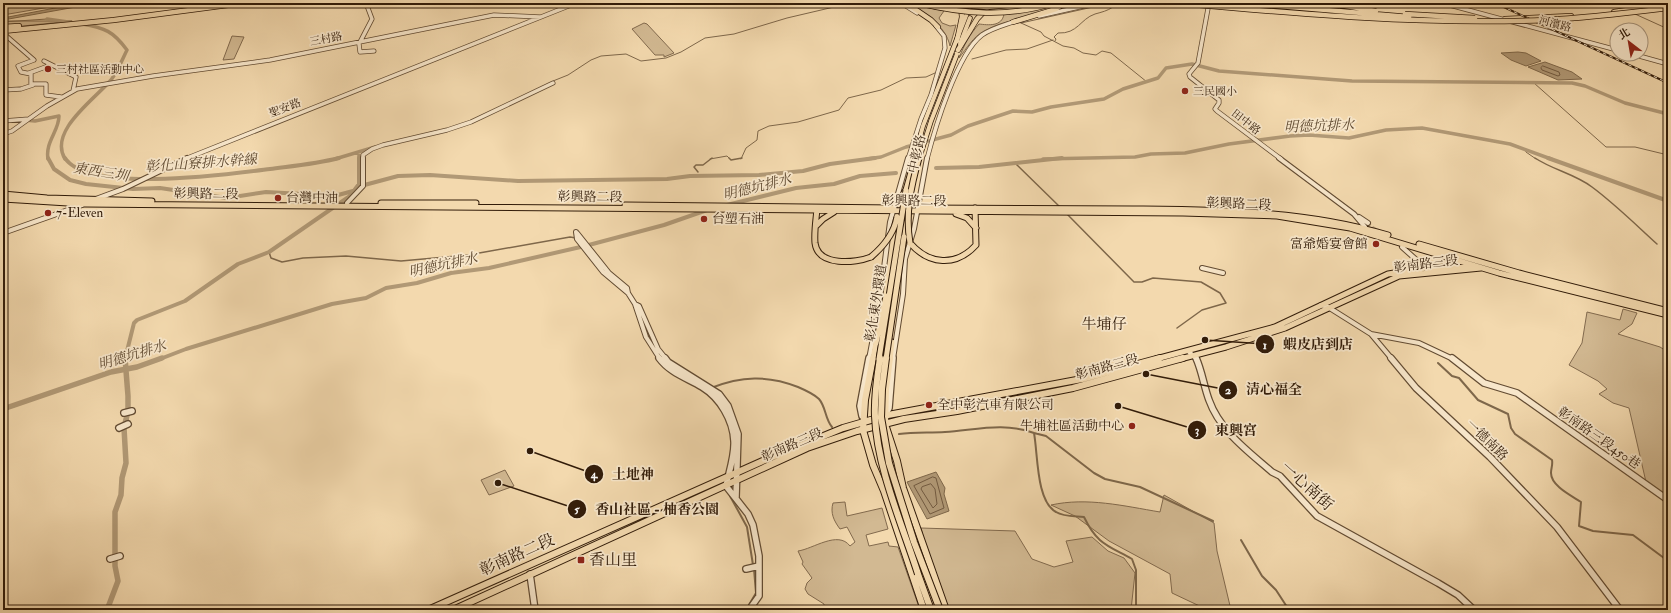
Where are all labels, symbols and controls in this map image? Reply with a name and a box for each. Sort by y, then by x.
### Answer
street label: 河濱路 [1537,13,1573,35]
north arrow [1609,22,1649,62]
text: 北 [1616,25,1632,42]
street label: 三村路 [309,29,343,49]
place label: 三村社區活動中心 [56,63,144,76]
marker: 三村社區活動中心 [43,64,53,74]
place label: 三民國小 [1193,85,1237,98]
marker: 三民國小 [1180,86,1190,96]
street label: 聖安路 [267,96,303,120]
street label: 田中路 [1229,107,1263,137]
water label: 明德坑排水 [1284,116,1356,136]
street label: 中彰路 [905,133,929,175]
water label: 彰化山寮排水幹線 [145,150,259,175]
water label: 東西三圳 [72,159,132,185]
water label: 明德坑排水 [721,170,795,204]
street label: 彰興路二段 [173,185,239,203]
street label: 彰興路二段 [557,188,623,206]
place label: 台灣中油 [286,190,338,206]
street label: 彰興路二段 [881,192,947,210]
marker: 台灣中油 [273,193,283,203]
street label: 彰興路二段 [1206,195,1272,213]
place label: 7-Eleven [56,205,103,221]
marker: 7-Eleven [43,208,53,218]
place label: 台塑石油 [712,211,764,227]
marker: 台塑石油 [699,214,709,224]
place label: 富爺婚宴會館 [1290,236,1368,252]
marker: 富爺婚宴會館 [1371,239,1381,249]
water label: 明德坑排水 [407,249,481,281]
street label: 彰南路三段 [1393,252,1459,276]
street label: 彰化東外環道 [862,263,890,343]
district label: 牛埔仔 [1081,315,1127,334]
callout: 蝦皮店到店 [1255,331,1361,357]
water label: 明德坑排水 [96,336,170,373]
text: 蝦皮店到店 [1283,336,1353,353]
text: 1 [1263,338,1267,353]
street label: 彰南路三段 [1074,351,1140,383]
callout: 清心福全 [1218,377,1310,403]
text: 清心福全 [1246,381,1302,398]
text: 2 [1225,383,1231,398]
place label: 全中彰汽車有限公司 [937,397,1054,413]
marker: 全中彰汽車有限公司 [924,400,934,410]
street label: 彰南路三段450巷 [1555,404,1643,472]
street label: 一德南路 [1463,416,1511,464]
callout: 東興宮 [1187,417,1265,443]
place label: 牛埔社區活動中心 [1020,418,1124,434]
marker: 牛埔社區活動中心 [1127,421,1137,431]
text: 東興宮 [1215,422,1257,439]
text: 3 [1195,423,1200,438]
street label: 彰南路三段 [759,425,825,465]
street label: 一心南街 [1277,457,1337,515]
callout: 土地神 [584,461,662,487]
text: 土地神 [612,466,654,483]
text: 4 [590,467,599,482]
callout: 香山社區 - 柚香公園 [567,496,727,522]
text: 香山社區 - 柚香公園 [595,501,719,518]
text: 5 [574,502,580,517]
street label: 彰南路二段 [476,530,558,580]
place label: 香山里 [589,550,637,570]
marker: 香山里 [576,555,586,565]

